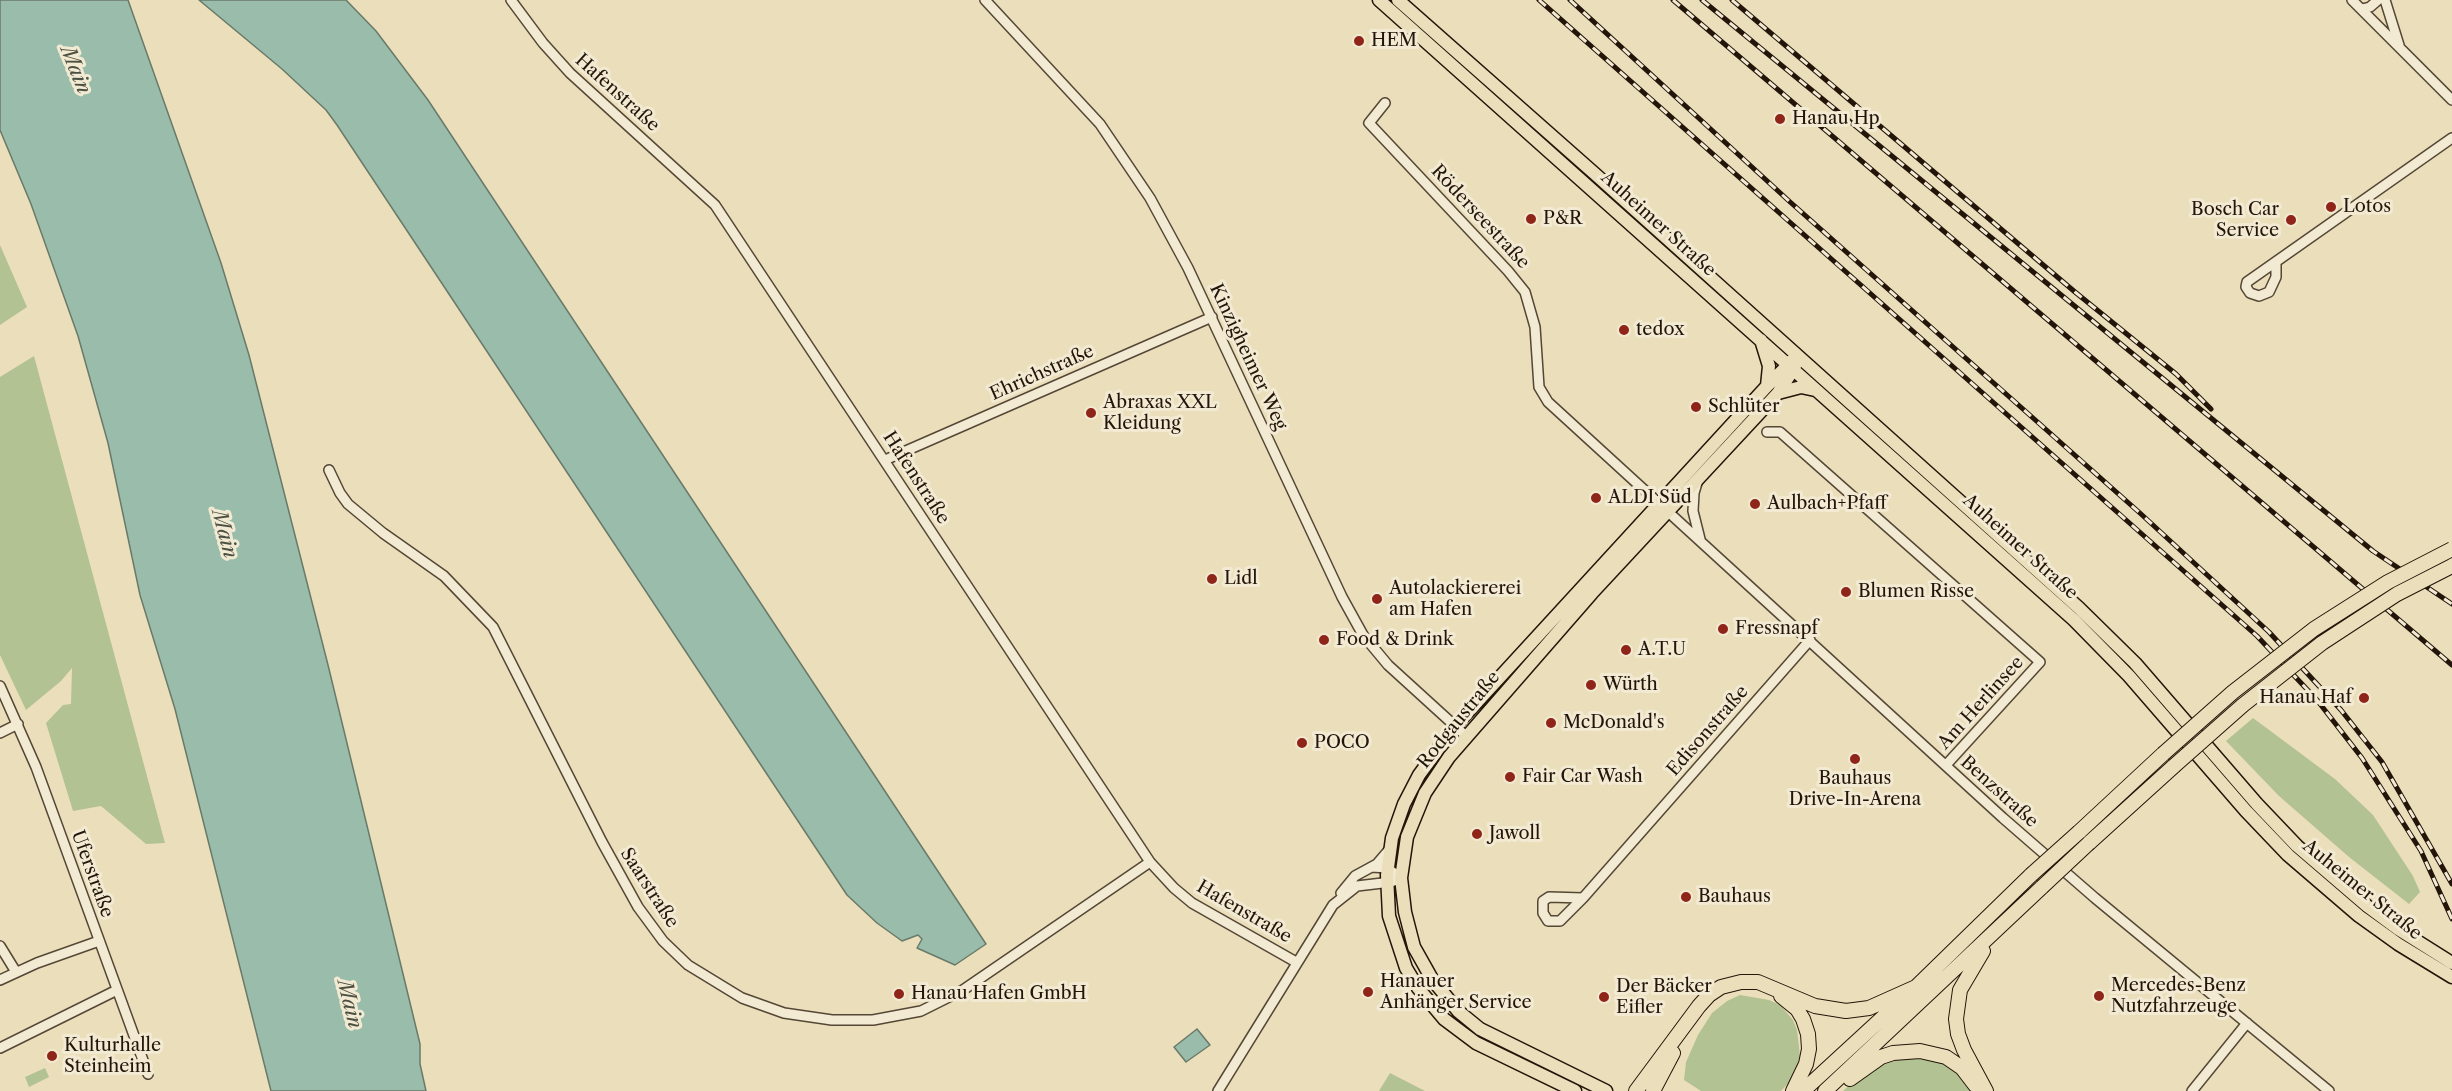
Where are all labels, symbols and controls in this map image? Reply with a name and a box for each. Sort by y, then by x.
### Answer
place label: HEM [1371,30,1417,52]
marker: HEM [1352,34,1366,48]
water label: Main [55,43,95,97]
street label: Hafenstraße [570,50,664,136]
place label: Hanau Hp [1792,108,1880,130]
marker: Hanau Hp [1773,112,1787,126]
street label: Röderseestraße [1426,161,1534,273]
street label: Auheimer Straße [1596,167,1720,281]
place label: Lotos [2343,196,2391,218]
place label: Bosch Car Service [2191,199,2279,242]
marker: Lotos [2324,200,2338,214]
place label: P&R [1543,208,1582,230]
marker: P&R [1524,212,1538,226]
marker: Bosch Car Service [2284,213,2298,227]
street label: Kinzigheimer Weg [1205,280,1291,434]
place label: tedox [1636,319,1684,341]
marker: tedox [1617,323,1631,337]
street label: Ehrichstraße [987,341,1097,405]
place label: Abraxas XXL Kleidung [1103,392,1217,434]
place label: Schlüter [1708,396,1780,418]
marker: Schlüter [1689,400,1703,414]
marker: Abraxas XXL Kleidung [1084,406,1098,420]
street label: Hafenstraße [878,428,954,528]
place label: ALDI Süd [1608,487,1692,509]
street label: Auheimer Straße [1958,490,2082,604]
marker: ALDI Süd [1589,491,1603,505]
place label: Aulbach+Pfaff [1767,493,1887,515]
marker: Aulbach+Pfaff [1748,497,1762,511]
water label: Main [206,507,242,561]
place label: Lidl [1224,568,1258,590]
marker: Lidl [1205,572,1219,586]
place label: Autolackiererei am Hafen [1389,578,1521,620]
place label: Blumen Risse [1858,581,1974,603]
marker: Blumen Risse [1839,585,1853,599]
marker: Autolackiererei am Hafen [1370,592,1384,606]
place label: Fressnapf [1735,618,1818,640]
marker: Fressnapf [1716,622,1730,636]
place label: Food & Drink [1336,629,1453,651]
marker: Food & Drink [1317,633,1331,647]
place label: A.T.U [1638,639,1686,661]
marker: A.T.U [1619,643,1633,657]
street label: Am Herlinsee [1934,652,2028,754]
street label: Rodgaustraße [1413,667,1505,773]
place label: Würth [1603,674,1658,696]
marker: Würth [1584,678,1598,692]
street label: Edisonstraße [1663,681,1753,781]
place label: Hanau Haf [2259,687,2352,709]
marker: Hanau Haf [2357,691,2371,705]
place label: McDonald's [1563,712,1664,734]
marker: McDonald's [1544,716,1558,730]
place label: POCO [1314,732,1370,754]
marker: POCO [1295,736,1309,750]
marker: Bauhaus Drive-In-Arena [1848,752,1862,766]
street label: Benzstraße [1956,752,2042,832]
place label: Fair Car Wash [1522,766,1643,788]
place label: Bauhaus Drive-In-Arena [1789,768,1921,810]
marker: Fair Car Wash [1503,770,1517,784]
place label: Jawoll [1489,823,1540,845]
street label: Uferstraße [66,827,118,921]
marker: Jawoll [1470,827,1484,841]
street label: Auheimer Straße [2298,835,2426,945]
street label: Saarstraße [615,844,683,932]
street label: Hafenstraße [1193,876,1295,948]
place label: Bauhaus [1698,886,1771,908]
marker: Bauhaus [1679,890,1693,904]
place label: Hanauer Anhänger Service [1380,971,1532,1014]
place label: Mercedes-Benz Nutzfahrzeuge [2111,975,2246,1018]
place label: Der Bäcker Eifler [1616,976,1712,1018]
water label: Main [331,977,367,1031]
place label: Hanau Hafen GmbH [911,983,1087,1005]
marker: Hanauer Anhänger Service [1361,985,1375,999]
marker: Hanau Hafen GmbH [892,987,906,1001]
marker: Mercedes-Benz Nutzfahrzeuge [2092,989,2106,1003]
marker: Der Bäcker Eifler [1597,990,1611,1004]
place label: Kulturhalle Steinheim [64,1035,161,1078]
marker: Kulturhalle Steinheim [45,1049,59,1063]

